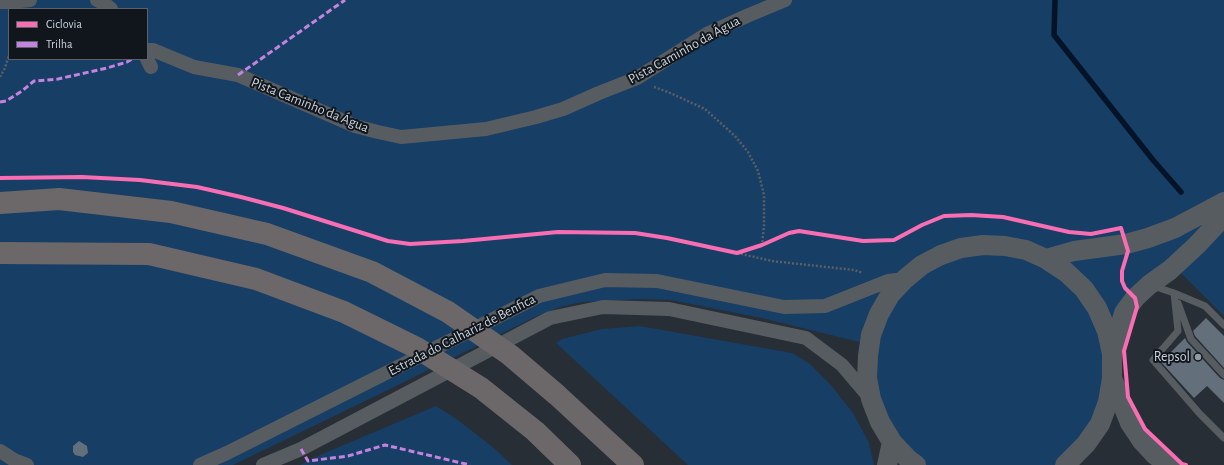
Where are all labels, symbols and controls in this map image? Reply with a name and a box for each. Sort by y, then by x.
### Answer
legend [8,8,148,60]
street label: Pista Caminho da Água [625,12,743,88]
text: Ciclovia [46,18,82,30]
text: Trilha [46,38,73,50]
street label: Pista Caminho da Água [249,74,371,136]
street label: Estrada do Calhariz de Benfica [386,291,538,379]
place label: Repsol [1154,349,1190,365]
marker: Repsol [1193,352,1203,362]

